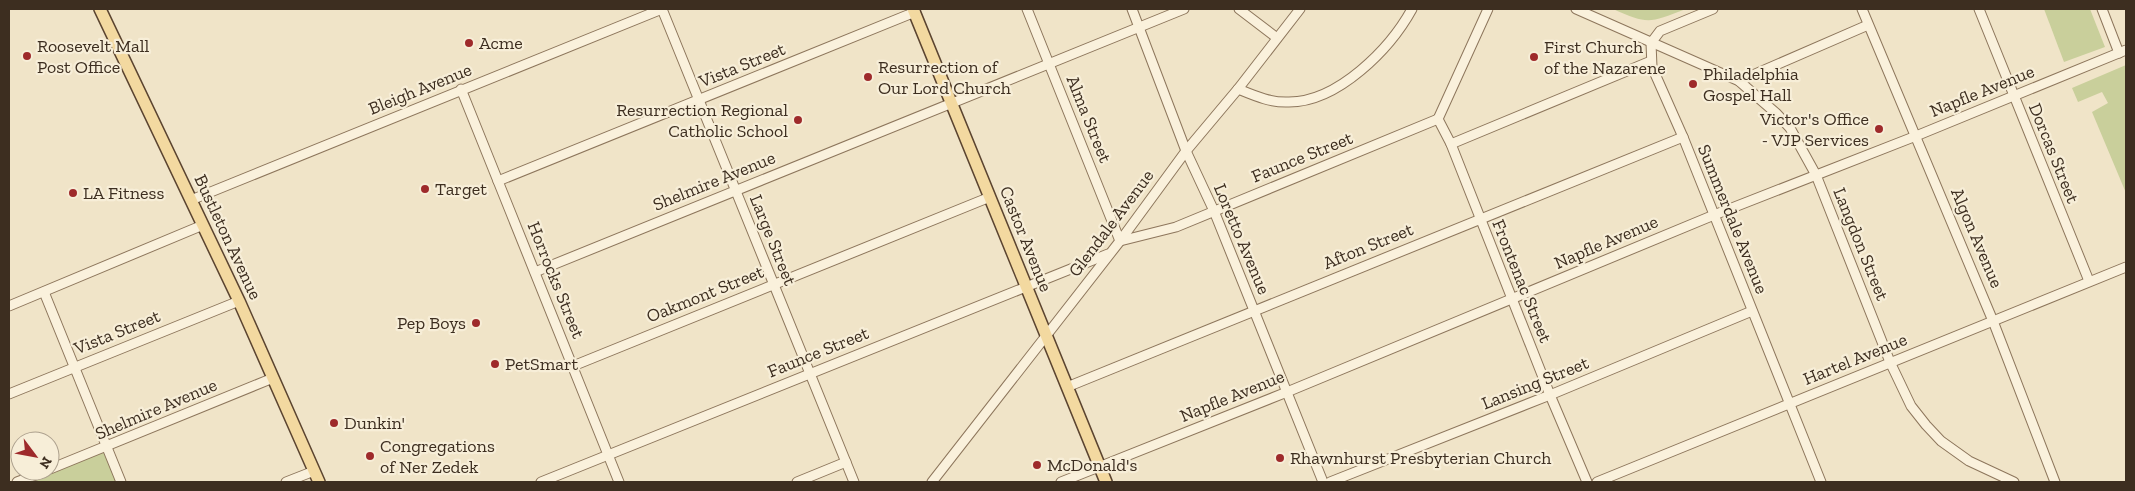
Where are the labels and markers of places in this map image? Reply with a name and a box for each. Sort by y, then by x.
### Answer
place label: Acme [479,32,523,54]
place label: Roosevelt Mall Post Office [37,35,149,78]
place label: First Church of the Nazarene [1544,36,1666,79]
marker: Acme [463,37,475,49]
marker: Roosevelt Mall Post Office [21,50,33,62]
marker: First Church of the Nazarene [1528,51,1540,63]
place label: Resurrection of Our Lord Church [878,56,1011,99]
place label: Philadelphia Gospel Hall [1703,63,1799,106]
marker: Resurrection of Our Lord Church [862,71,874,83]
marker: Philadelphia Gospel Hall [1687,78,1699,90]
place label: Resurrection Regional Catholic School [616,99,788,142]
place label: Victor's Office - VJP Services [1759,108,1869,151]
marker: Resurrection Regional Catholic School [792,114,804,126]
marker: Victor's Office - VJP Services [1873,123,1885,135]
place label: Target [435,178,487,200]
place label: LA Fitness [83,182,164,204]
marker: Target [419,183,431,195]
marker: LA Fitness [67,187,79,199]
place label: Pep Boys [397,312,466,334]
marker: Pep Boys [470,317,482,329]
place label: PetSmart [505,353,578,375]
marker: PetSmart [489,358,501,370]
place label: Dunkin' [344,412,405,434]
marker: Dunkin' [328,417,340,429]
place label: Congregations of Ner Zedek [380,435,495,478]
place label: Rhawnhurst Presbyterian Church [1290,447,1551,469]
marker: Congregations of Ner Zedek [364,450,376,462]
marker: Rhawnhurst Presbyterian Church [1274,452,1286,464]
place label: McDonald's [1047,454,1137,476]
marker: McDonald's [1031,459,1043,471]

